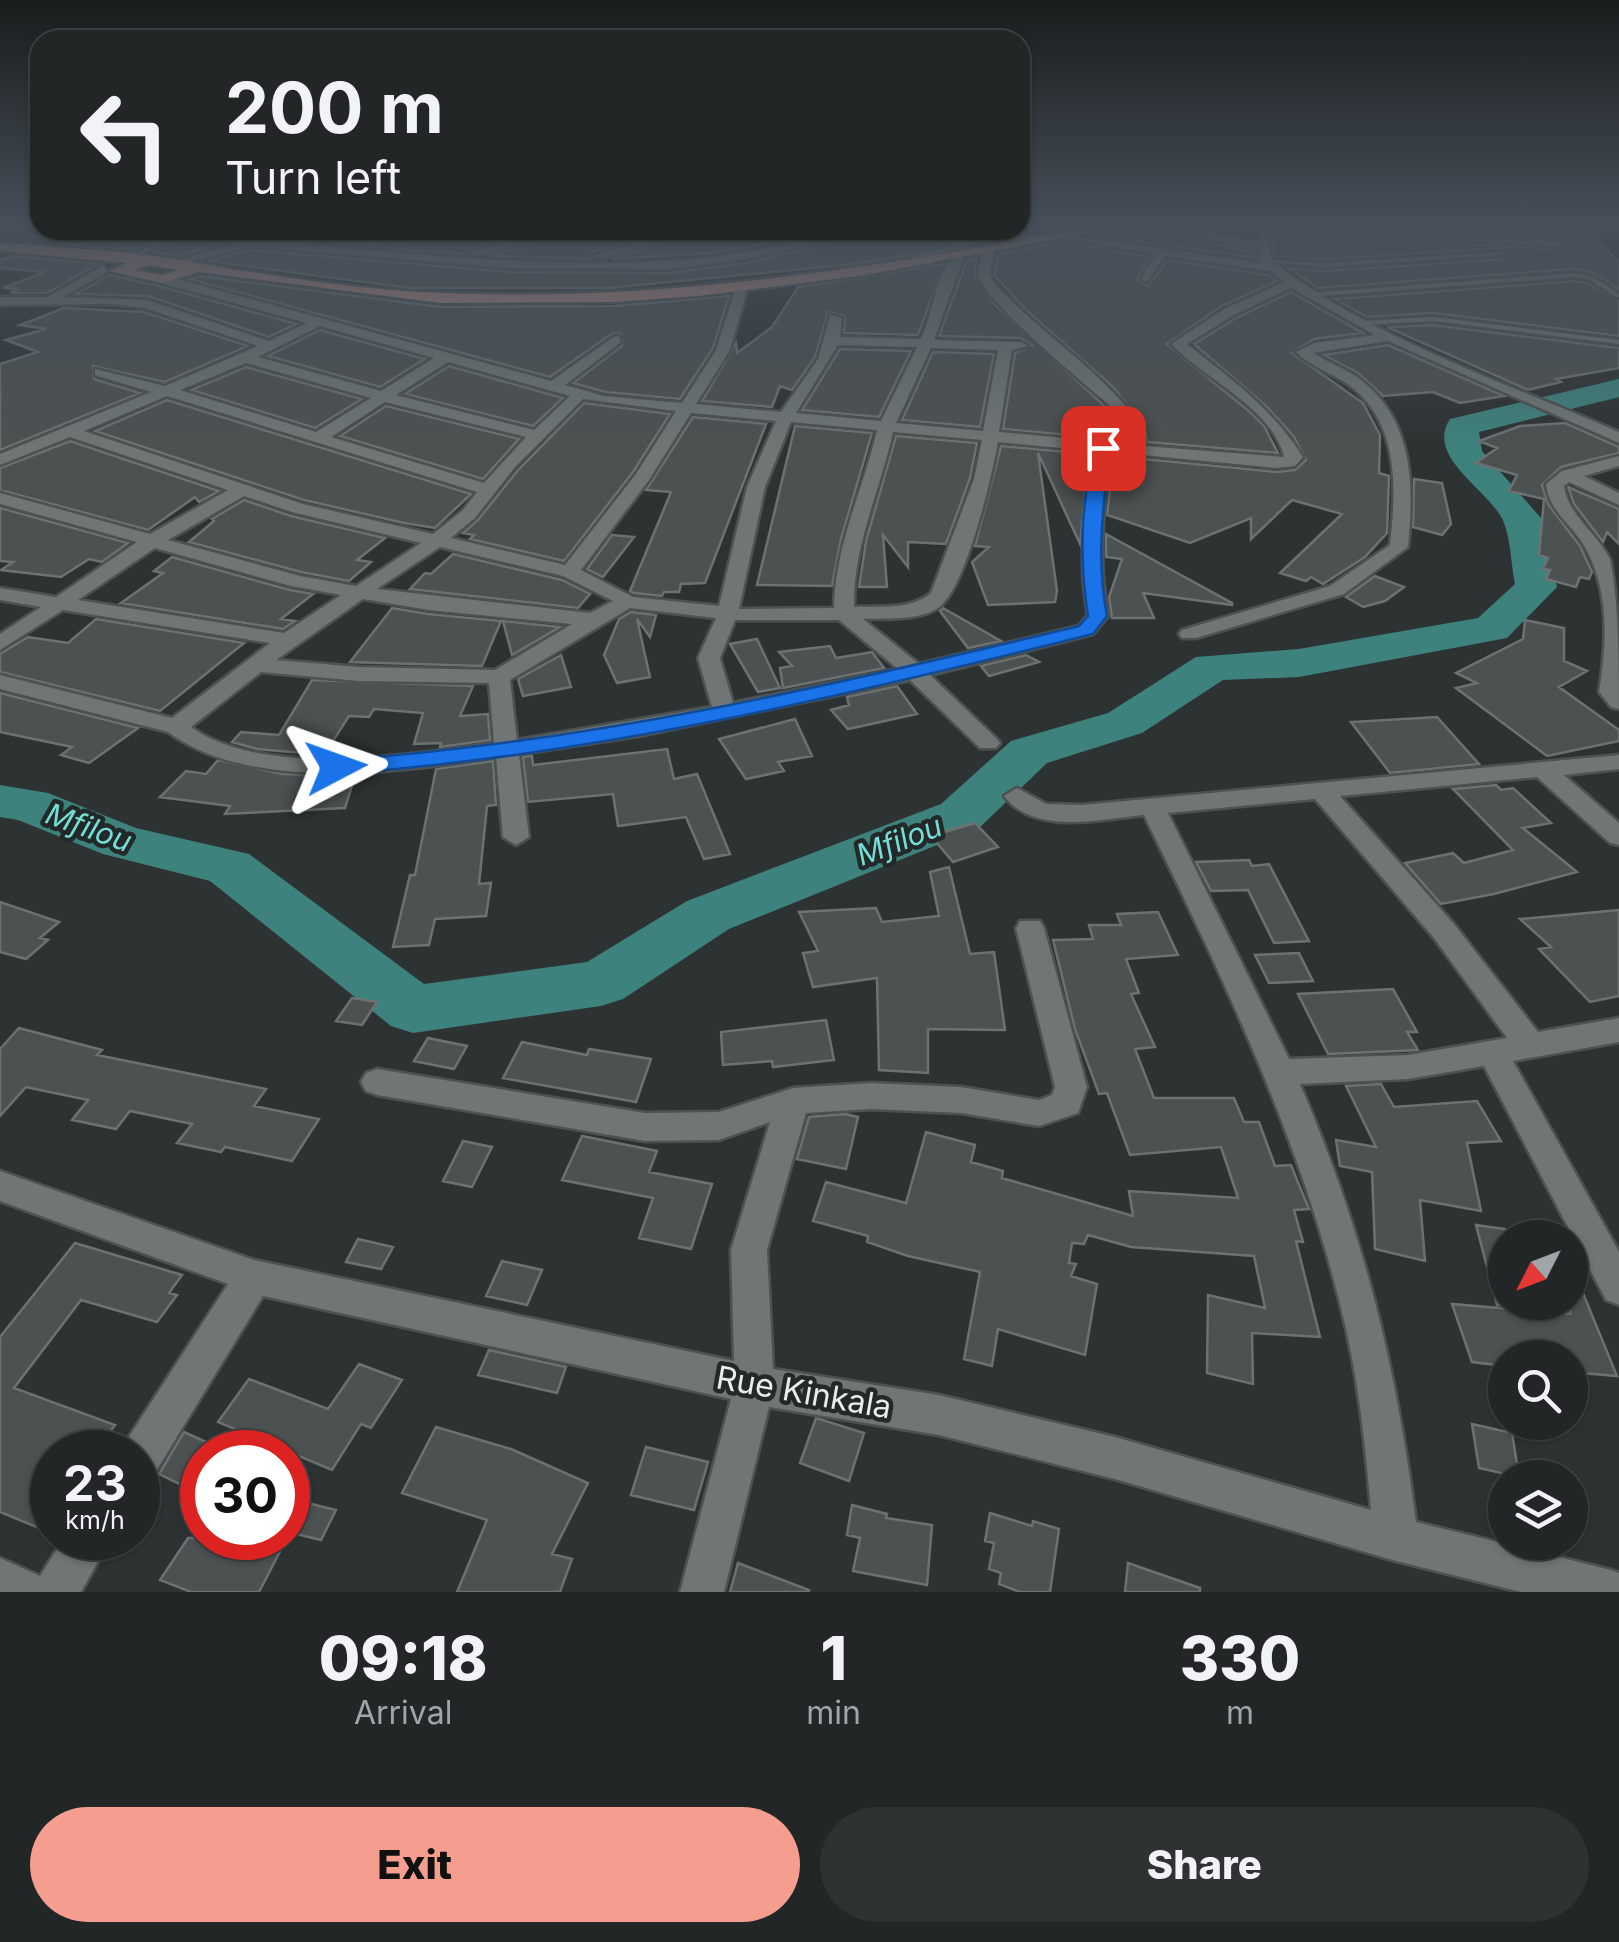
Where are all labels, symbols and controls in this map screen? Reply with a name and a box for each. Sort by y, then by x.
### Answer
text: 200 m [225,65,444,150]
icon: left [60,70,190,200]
text: Turn left [225,150,401,205]
pin [1061,406,1146,491]
icon: arrive [1076,421,1131,476]
position arrow [284,715,388,819]
water label: Mfilou [41,795,137,859]
water label: Mfilou [851,807,947,873]
north arrow [1488,1220,1588,1320]
map controls [1488,1220,1588,1560]
button: search [1488,1340,1588,1440]
street label: Rue Kinkala [713,1357,895,1427]
speed limit sign: 30 [180,1430,310,1560]
text: 23 [63,1453,127,1513]
button: layers [1488,1460,1588,1560]
text: km/h [65,1505,125,1535]
text: 09:18 [319,1622,488,1694]
text: 1 [820,1622,847,1694]
text: 330 [1180,1622,1300,1694]
text: Arrival [354,1693,452,1732]
text: min [806,1693,861,1732]
text: m [1226,1693,1254,1732]
button: Exit [30,1807,800,1922]
button: Share [820,1807,1589,1922]

